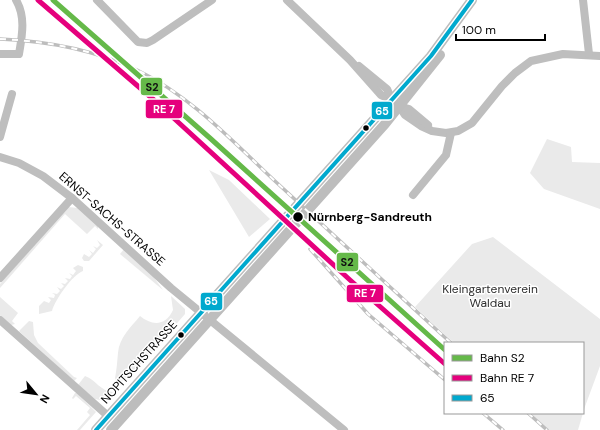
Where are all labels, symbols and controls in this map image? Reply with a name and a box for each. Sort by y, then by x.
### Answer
scale bar [456,16,545,42]
text: 100 m [462,22,496,38]
line badge: S2 [140,77,163,96]
text: S2 [146,80,159,94]
line badge: RE 7 [145,99,183,119]
line badge: 65 [371,101,393,120]
text: RE 7 [153,102,175,116]
text: 65 [375,104,389,118]
unlabelled marker [361,123,371,133]
street label: ERNST-SACHS-STRASSE [56,168,169,270]
place label: Nürnberg-Sandreuth [308,209,432,225]
marker: Nürnberg-Sandreuth [291,210,305,224]
line badge: S2 [336,252,359,272]
text: S2 [341,255,354,269]
park label: Kleingartenverein Waldau [442,281,538,311]
line badge: RE 7 [346,284,384,303]
text: RE 7 [354,286,376,300]
line badge: 65 [200,292,223,311]
text: 65 [204,294,218,308]
street label: NOPITSCHSTRASSE [97,317,181,407]
unlabelled marker [176,330,186,340]
legend [444,342,584,414]
text: Bahn S2 [480,350,525,366]
text: Bahn RE 7 [480,370,534,386]
north arrow [16,374,56,414]
text: 65 [480,390,495,406]
text: N [37,392,53,406]

